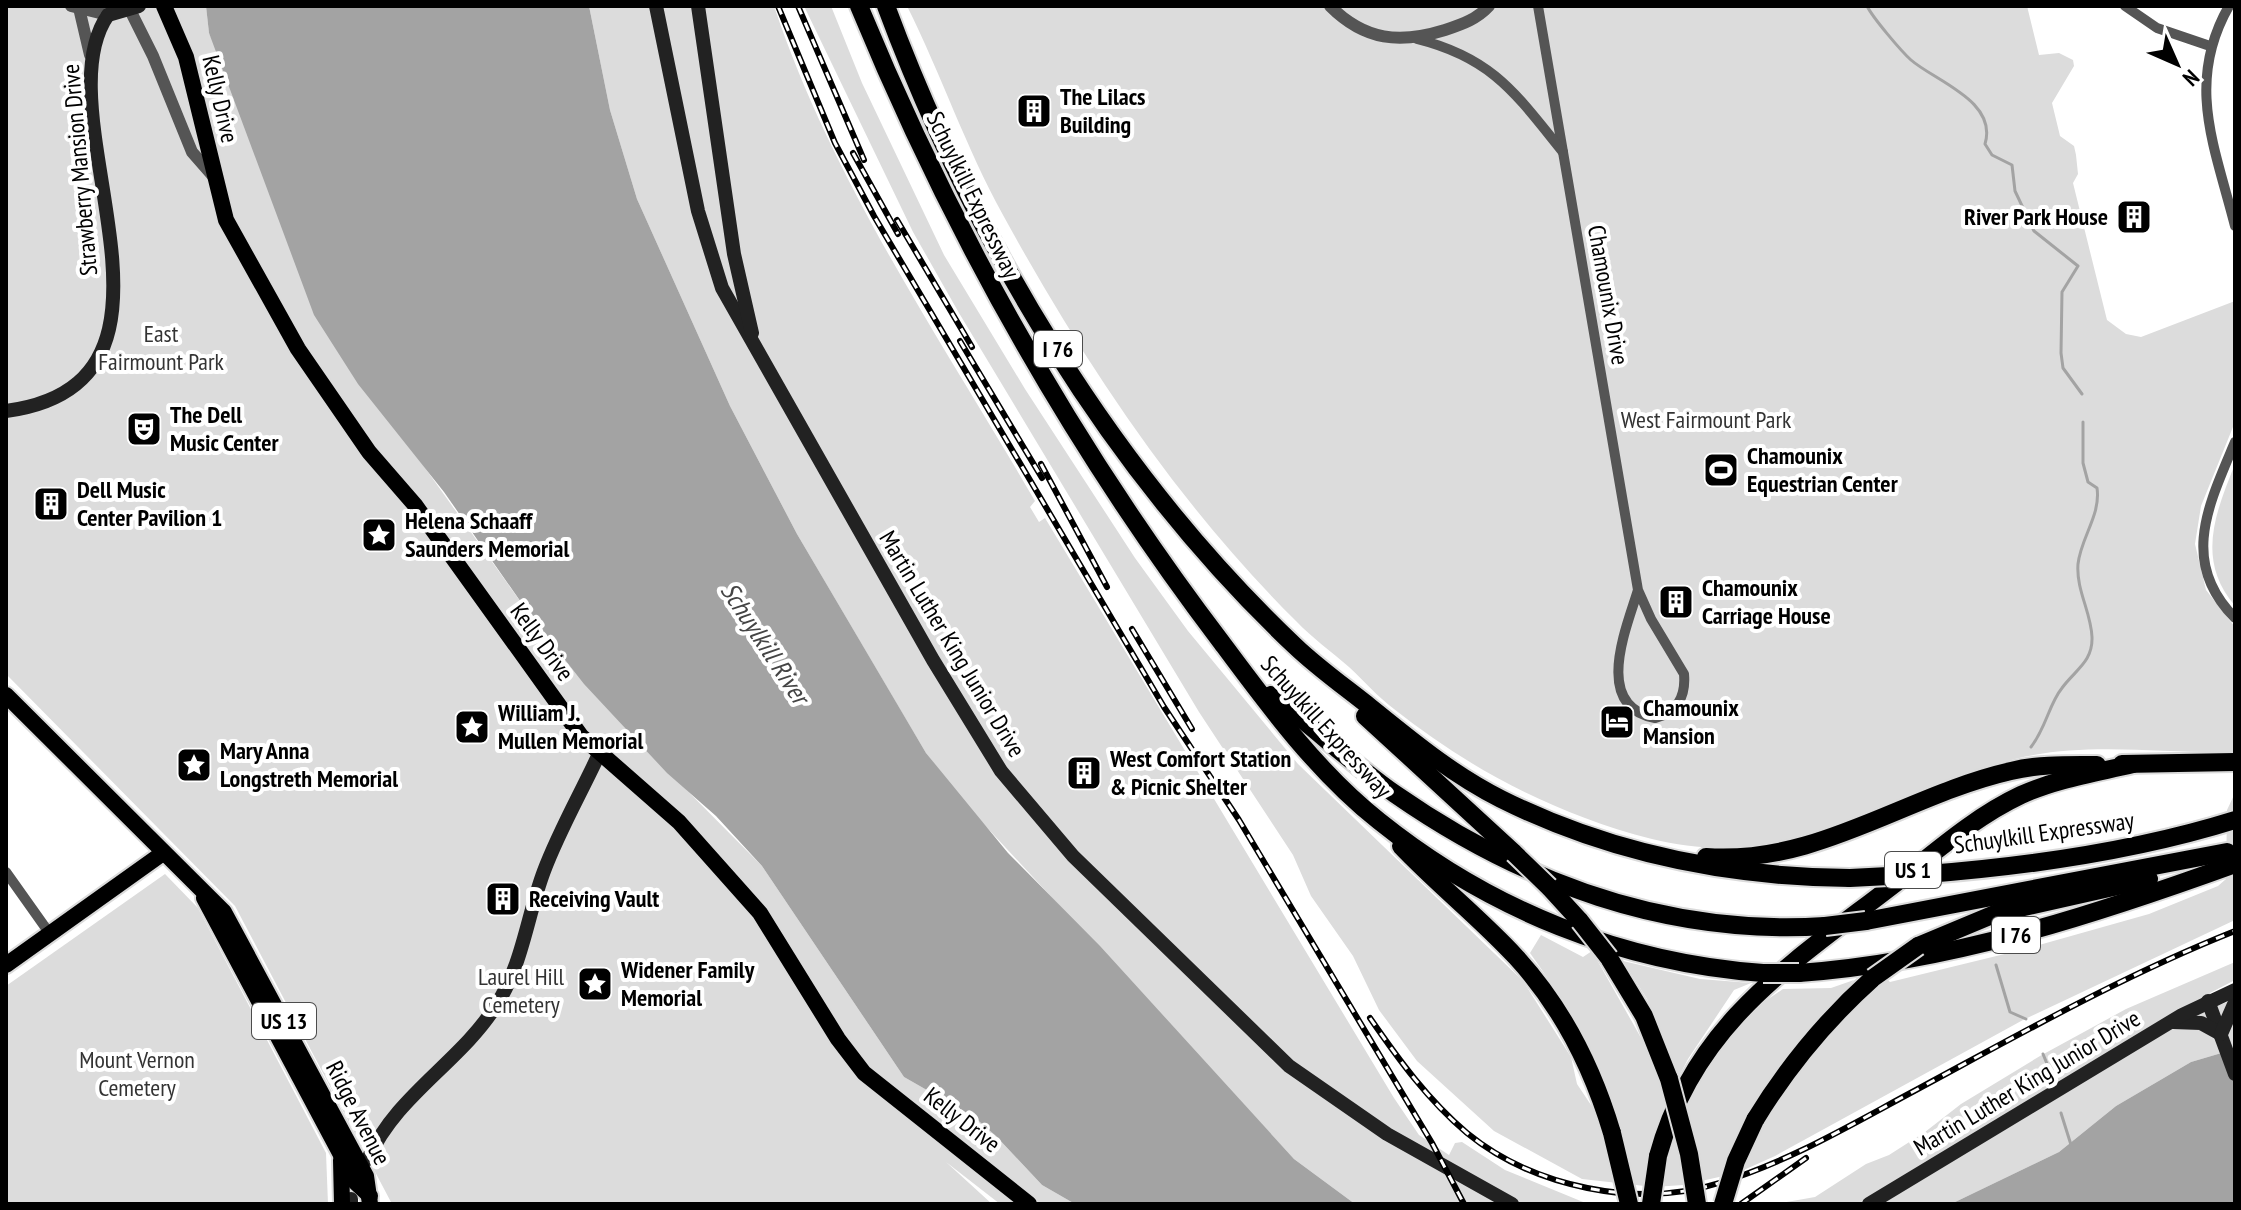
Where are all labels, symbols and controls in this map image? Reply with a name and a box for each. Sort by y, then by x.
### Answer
north arrow [2137,24,2217,104]
street label: Kelly Drive [195,52,246,146]
street label: Strawberry Mansion Drive [55,63,104,277]
text: N [2177,64,2205,92]
place label: The Lilacs Building [1060,81,1145,140]
building icon: The Lilacs Building [1015,92,1053,130]
street label: Schuylkill Expressway [920,106,1027,283]
building icon: River Park House [2115,198,2153,236]
place label: River Park House [1964,201,2108,232]
street label: Chamounix Drive [1581,223,1636,367]
park label: East Fairmount Park [98,318,224,377]
road number: I 76 [1034,331,1082,367]
place label: The Dell Music Center [170,399,280,458]
park label: West Fairmount Park [1621,404,1792,435]
theatre icon: The Dell Music Center [125,410,163,448]
place label: Chamounix Equestrian Center [1747,440,1899,499]
sports icon: Chamounix Equestrian Center [1702,451,1740,489]
place label: Dell Music Center Pavilion 1 [77,474,222,533]
building icon: Dell Music Center Pavilion 1 [32,485,70,523]
place label: Helena Schaaff Saunders Memorial [405,505,569,564]
place icon: Helena Schaaff Saunders Memorial [360,516,398,554]
street label: Martin Luther King Junior Drive [872,525,1032,763]
place label: Chamounix Carriage House [1702,572,1831,631]
water label: Schuylkill River [714,576,819,713]
building icon: Chamounix Carriage House [1657,583,1695,621]
street label: Kelly Drive [504,597,581,687]
street label: Schuylkill Expressway [1254,649,1399,804]
place label: Chamounix Mansion [1643,692,1739,751]
place label: William J. Mullen Memorial [497,697,643,756]
hotel icon: Chamounix Mansion [1598,703,1636,741]
place icon: William J. Mullen Memorial [453,708,491,746]
place label: Mary Anna Longstreth Memorial [220,735,398,794]
place label: West Comfort Station & Picnic Shelter [1109,743,1291,802]
place icon: Mary Anna Longstreth Memorial [175,746,213,784]
building icon: West Comfort Station & Picnic Shelter [1065,754,1103,792]
street label: Schuylkill Expressway [1952,805,2136,860]
road number: US 1 [1885,852,1941,888]
building icon: Receiving Vault [484,880,522,918]
place label: Receiving Vault [529,883,659,914]
road number: I 76 [1992,917,2040,953]
place label: Widener Family Memorial [620,954,755,1013]
park label: Laurel Hill Cemetery [478,961,564,1020]
place icon: Widener Family Memorial [576,965,614,1003]
road number: US 13 [252,1003,316,1039]
street label: Martin Luther King Junior Drive [1908,1003,2146,1163]
park label: Mount Vernon Cemetery [79,1044,195,1103]
street label: Ridge Avenue [319,1056,398,1170]
street label: Kelly Drive [918,1080,1007,1159]

